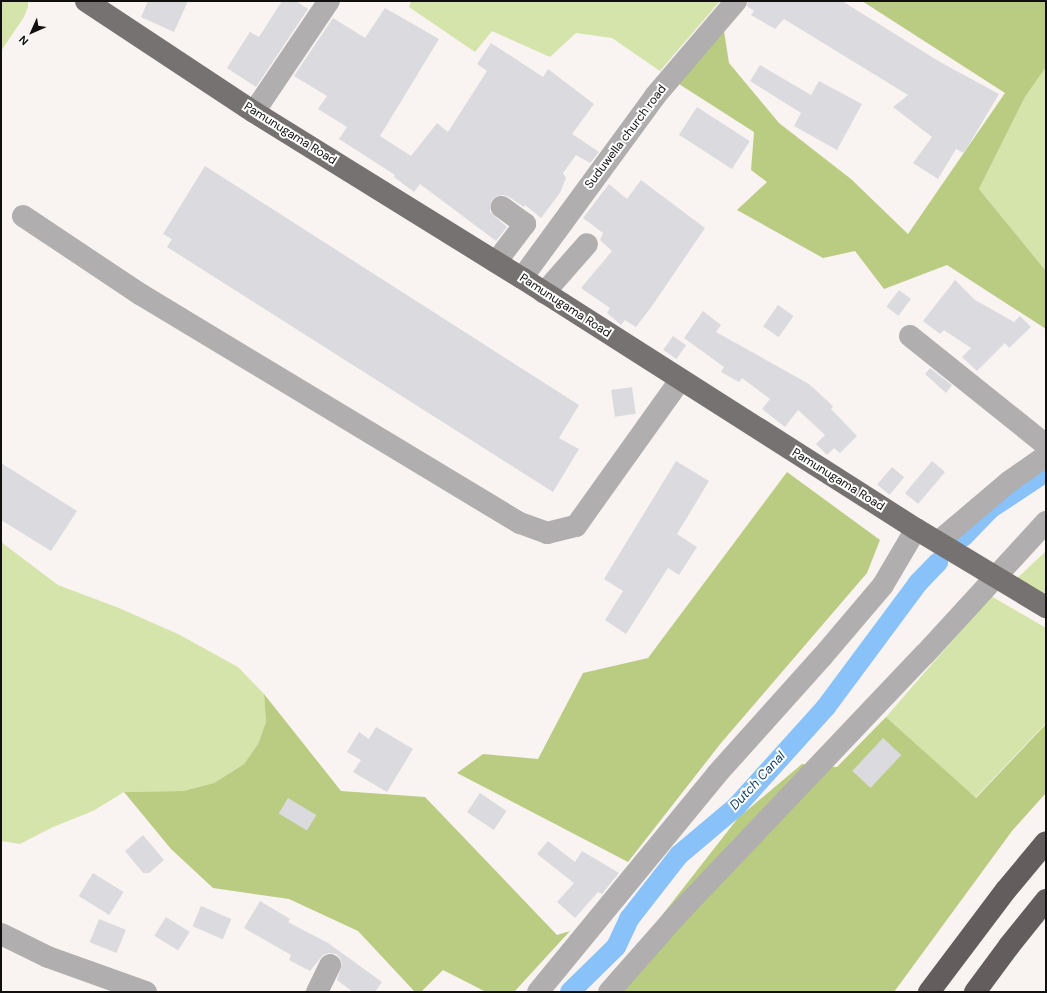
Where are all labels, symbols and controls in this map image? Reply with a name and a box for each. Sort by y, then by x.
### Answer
north arrow [12,12,52,52]
text: N [16,33,31,48]
street label: Suduwella church road [582,82,670,192]
street label: Pamunugama Road [241,100,339,168]
street label: Pamunugama Road [517,271,613,341]
street label: Pamunugama Road [789,446,887,514]
water label: Dutch Canal [727,749,789,813]

